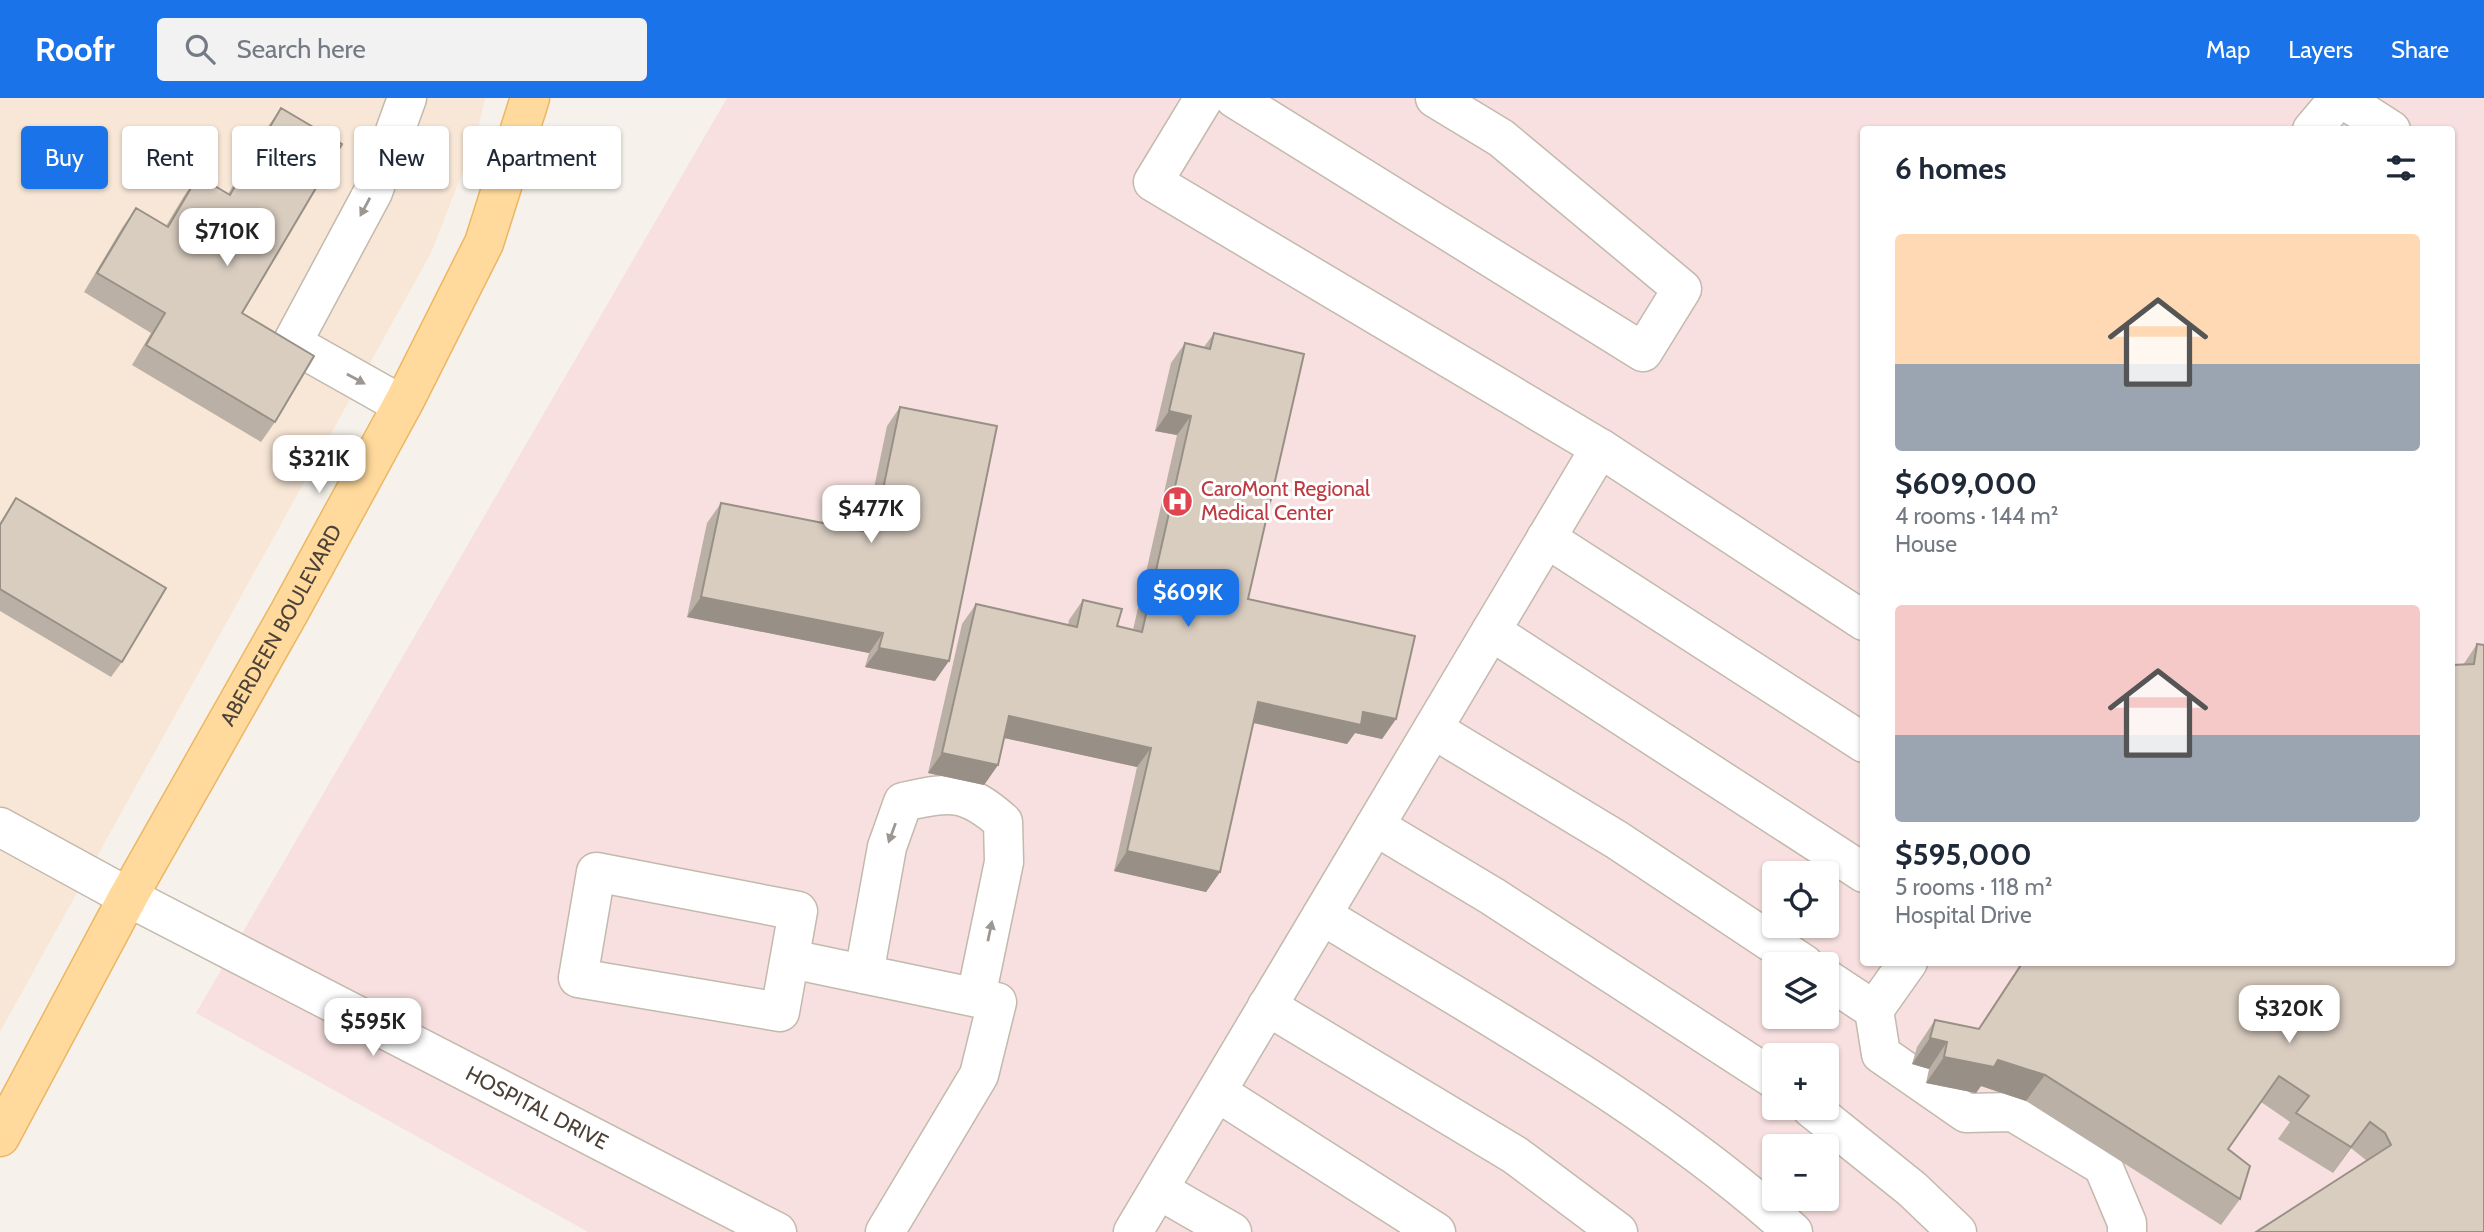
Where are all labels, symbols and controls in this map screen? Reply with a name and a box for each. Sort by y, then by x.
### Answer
search box [157,18,647,81]
text: Roofr [35,29,115,69]
icon: search [181,30,219,68]
text: Search here [237,33,366,65]
text: Map [2206,35,2250,64]
text: Layers [2288,35,2353,64]
text: Share [2391,35,2449,64]
chip: Buy [21,126,108,189]
chip: Rent [122,126,218,189]
chip: Filters [232,126,340,189]
chip: New [354,126,449,189]
chip: Apartment [463,126,621,189]
icon: filters [2382,149,2420,187]
text: 6 homes [1895,150,2006,187]
one-way arrow [359,197,371,217]
pin: $710K [178,208,276,268]
text: $710K [195,217,259,245]
icon: home [2095,279,2221,405]
one-way arrow [346,373,365,385]
pin: $321K [270,436,368,495]
text: $321K [289,444,349,472]
text: $609,000 [1895,465,2037,502]
place label: CaroMont Regional Medical Center [1201,476,1370,525]
hospital icon: CaroMont Regional Medical Center [1161,484,1195,518]
pin: $477K [822,486,920,545]
text: $477K [838,494,904,522]
text: 4 rooms · 144 m² [1895,502,2058,530]
street label: ABERDEEN BOULEVARD [215,520,347,730]
text: House [1895,530,1957,558]
pin: $609K [1139,570,1237,629]
text: $609K [1153,578,1223,606]
icon: home [2095,650,2221,776]
one-way arrow [886,822,897,843]
text: $595,000 [1895,836,2032,873]
map controls [1762,861,1839,1211]
button: locate [1762,861,1839,938]
text: 5 rooms · 118 m² [1895,873,2052,901]
text: Hospital Drive [1895,901,2032,929]
one-way arrow [985,920,996,942]
button: layers [1762,952,1839,1029]
pin: $320K [2240,986,2338,1045]
text: $320K [2255,994,2323,1022]
pin: $595K [324,998,422,1058]
text: $595K [340,1007,406,1035]
button: + [1762,1043,1839,1120]
street label: HOSPITAL DRIVE [462,1061,612,1155]
button: − [1762,1134,1839,1211]

